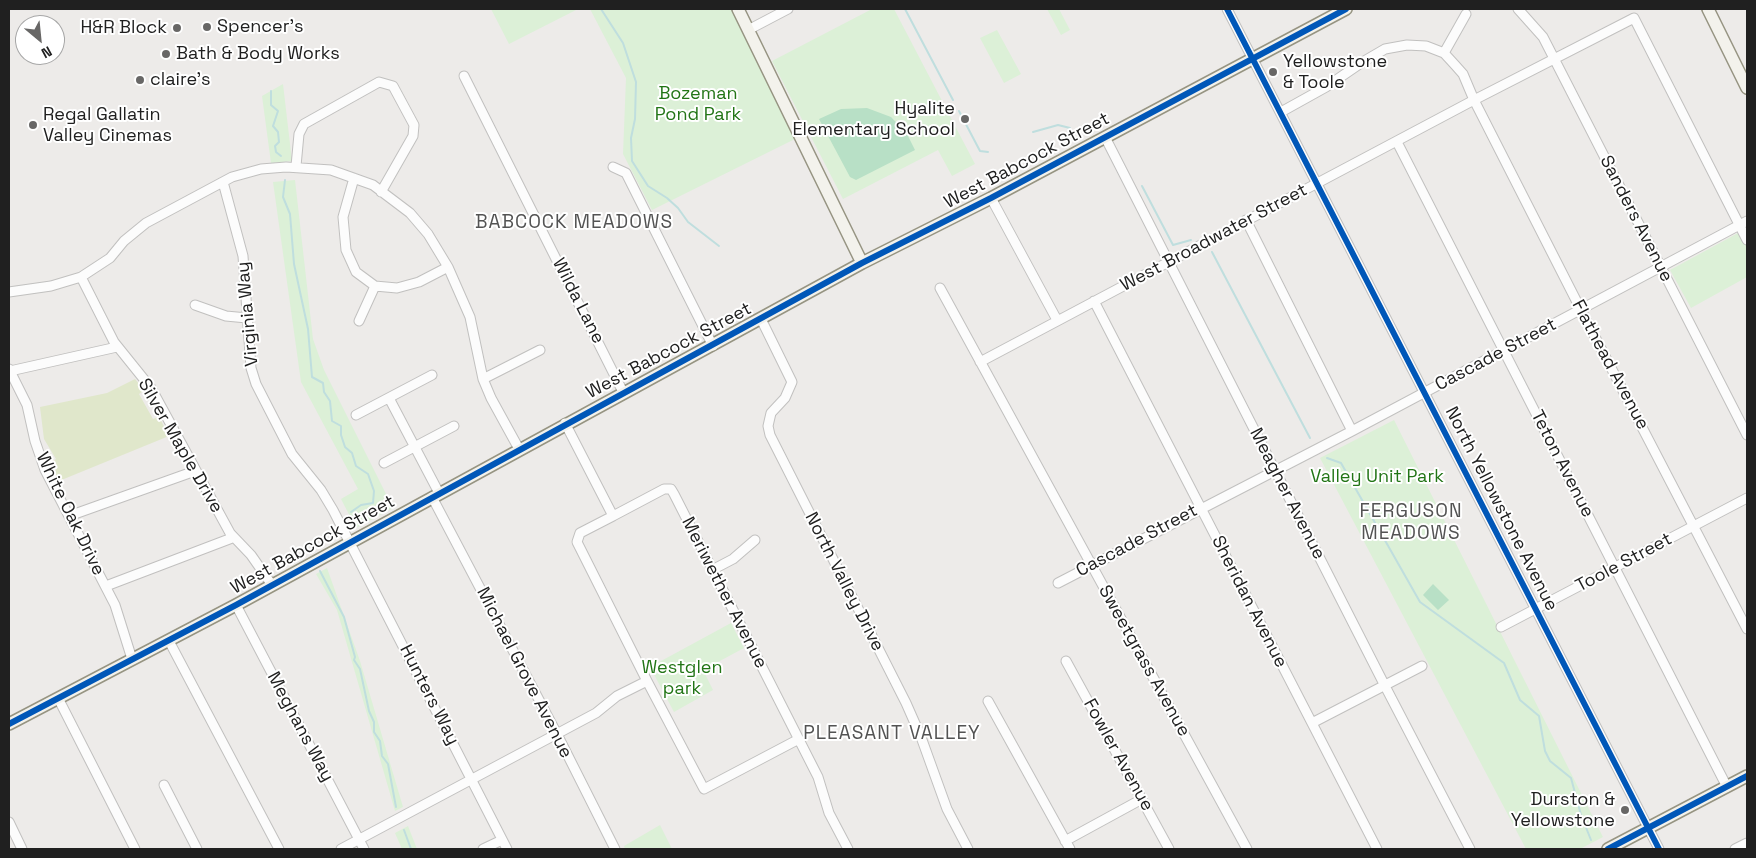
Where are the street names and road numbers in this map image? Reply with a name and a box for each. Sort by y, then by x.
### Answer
street label: West Babcock Street [941,108,1113,214]
street label: Sanders Avenue [1595,152,1677,286]
street label: West Broadwater Street [1117,179,1311,297]
street label: Wilda Lane [547,255,609,347]
street label: Virginia Way [233,261,263,367]
street label: Flathead Avenue [1567,296,1653,434]
street label: West Babcock Street [583,298,755,404]
street label: Cascade Street [1432,314,1560,396]
street label: Silver Maple Drive [133,375,227,517]
street label: North Yellowstone Avenue [1440,403,1562,615]
street label: Teton Avenue [1526,407,1598,521]
street label: Meagher Avenue [1245,425,1329,563]
street label: White Oak Drive [31,449,109,579]
street label: West Babcock Street [227,491,399,599]
street label: Cascade Street [1073,500,1201,582]
street label: North Valley Drive [800,509,888,655]
street label: Meriwether Avenue [676,514,772,672]
street label: Toole Street [1572,529,1676,597]
street label: Sheridan Avenue [1206,532,1292,672]
street label: Sweetgrass Avenue [1093,582,1195,740]
street label: Michael Grove Avenue [472,584,576,762]
street label: Hunters Way [394,641,464,749]
street label: Meghans Way [262,669,338,785]
street label: Fowler Avenue [1078,695,1158,815]

